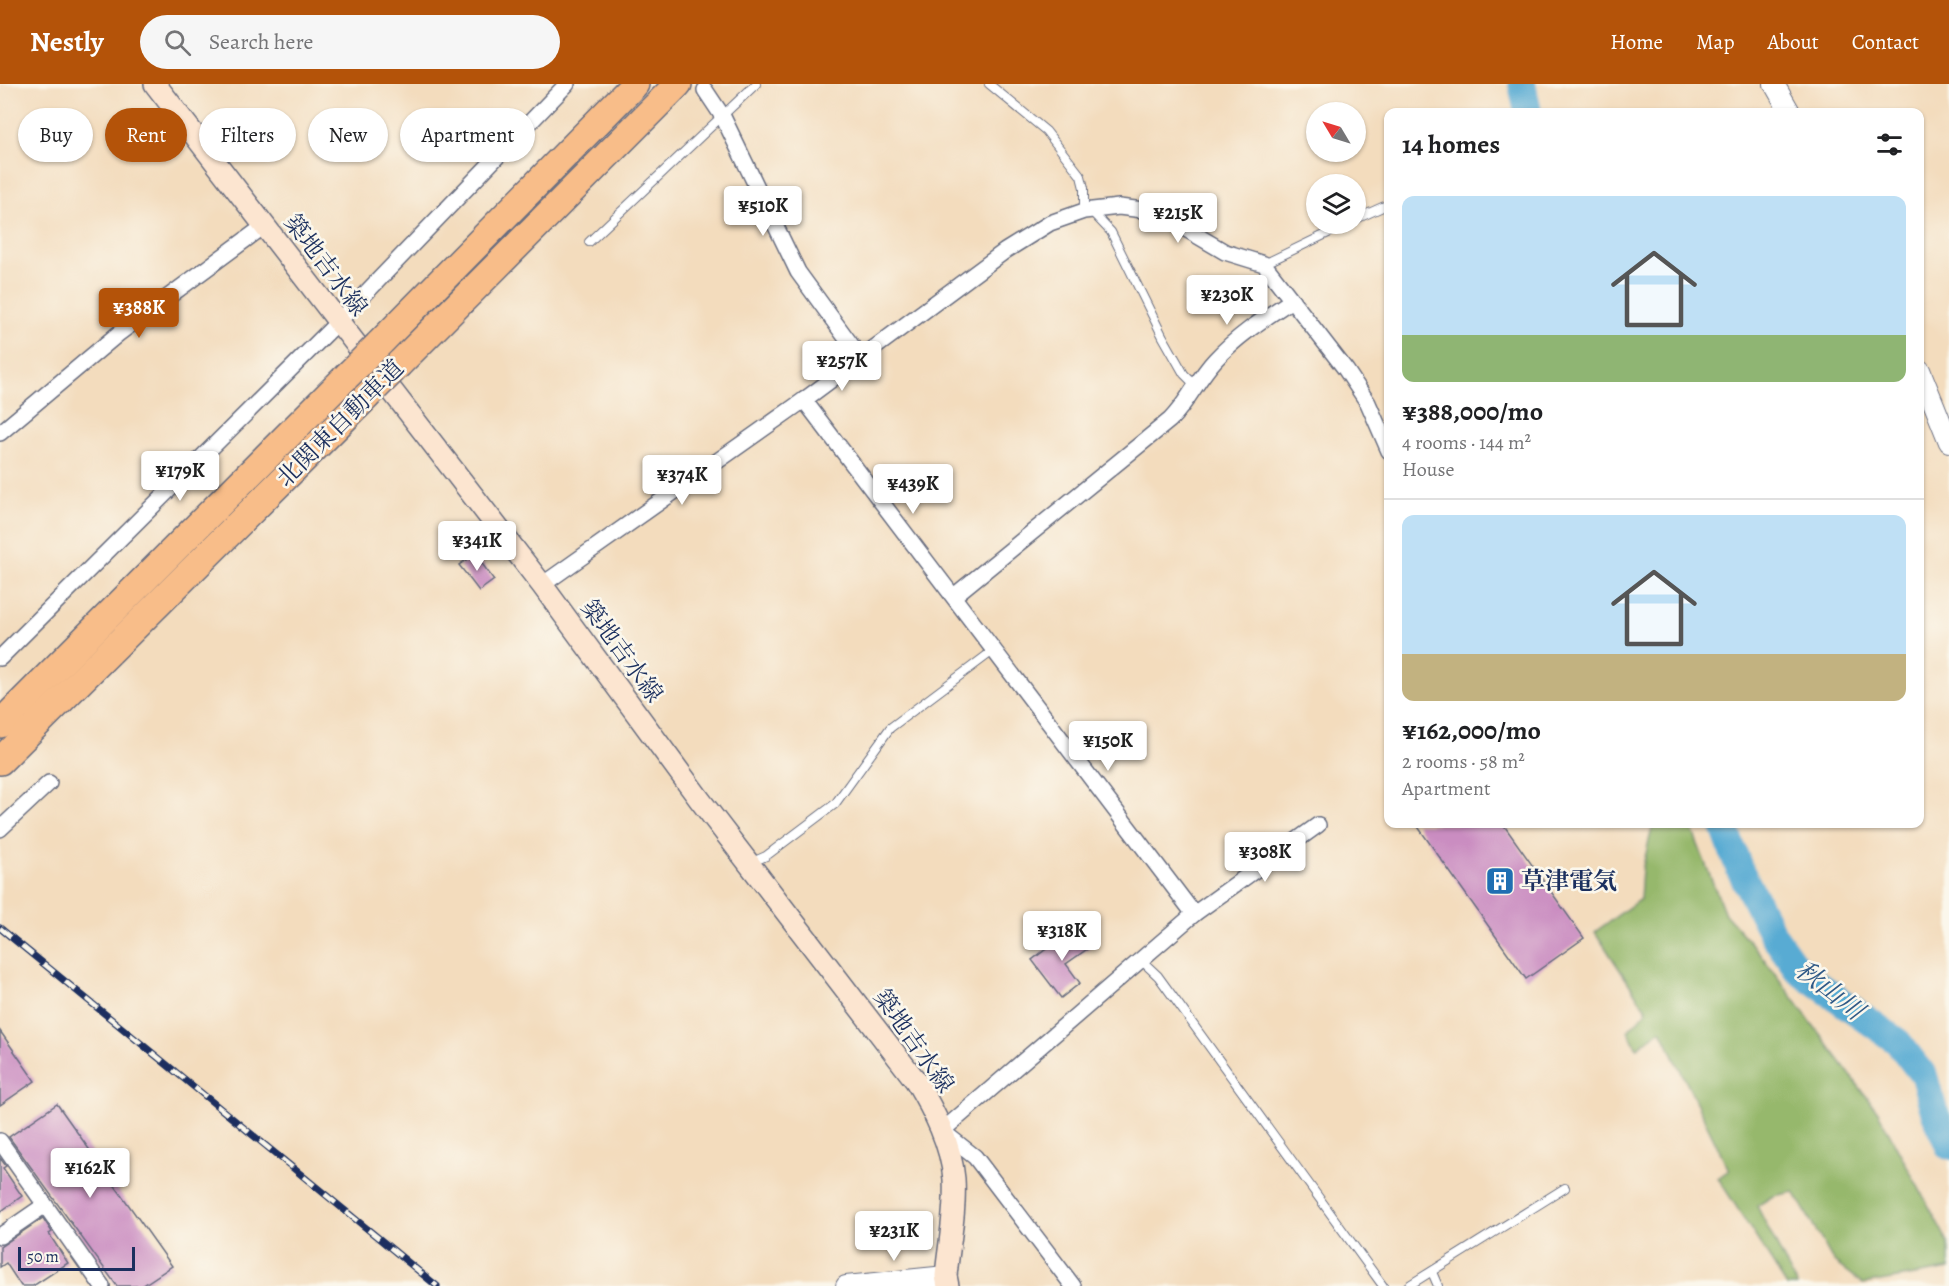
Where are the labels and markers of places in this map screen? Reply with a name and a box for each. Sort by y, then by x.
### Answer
pin: ¥510K [721,186,805,237]
pin: ¥215K [1136,193,1220,244]
pin: ¥230K [1185,275,1269,326]
pin: ¥388K [97,288,181,339]
pin: ¥257K [800,341,884,392]
pin: ¥179K [138,451,222,502]
pin: ¥374K [640,455,724,506]
pin: ¥439K [871,464,955,515]
pin: ¥341K [435,521,519,572]
pin: ¥150K [1066,721,1150,772]
pin: ¥308K [1223,832,1307,883]
building icon: 草津電気 [1484,865,1516,897]
place label: 草津電気 [1521,865,1617,897]
pin: ¥318K [1020,911,1104,962]
pin: ¥162K [48,1148,132,1199]
pin: ¥231K [852,1211,936,1262]

